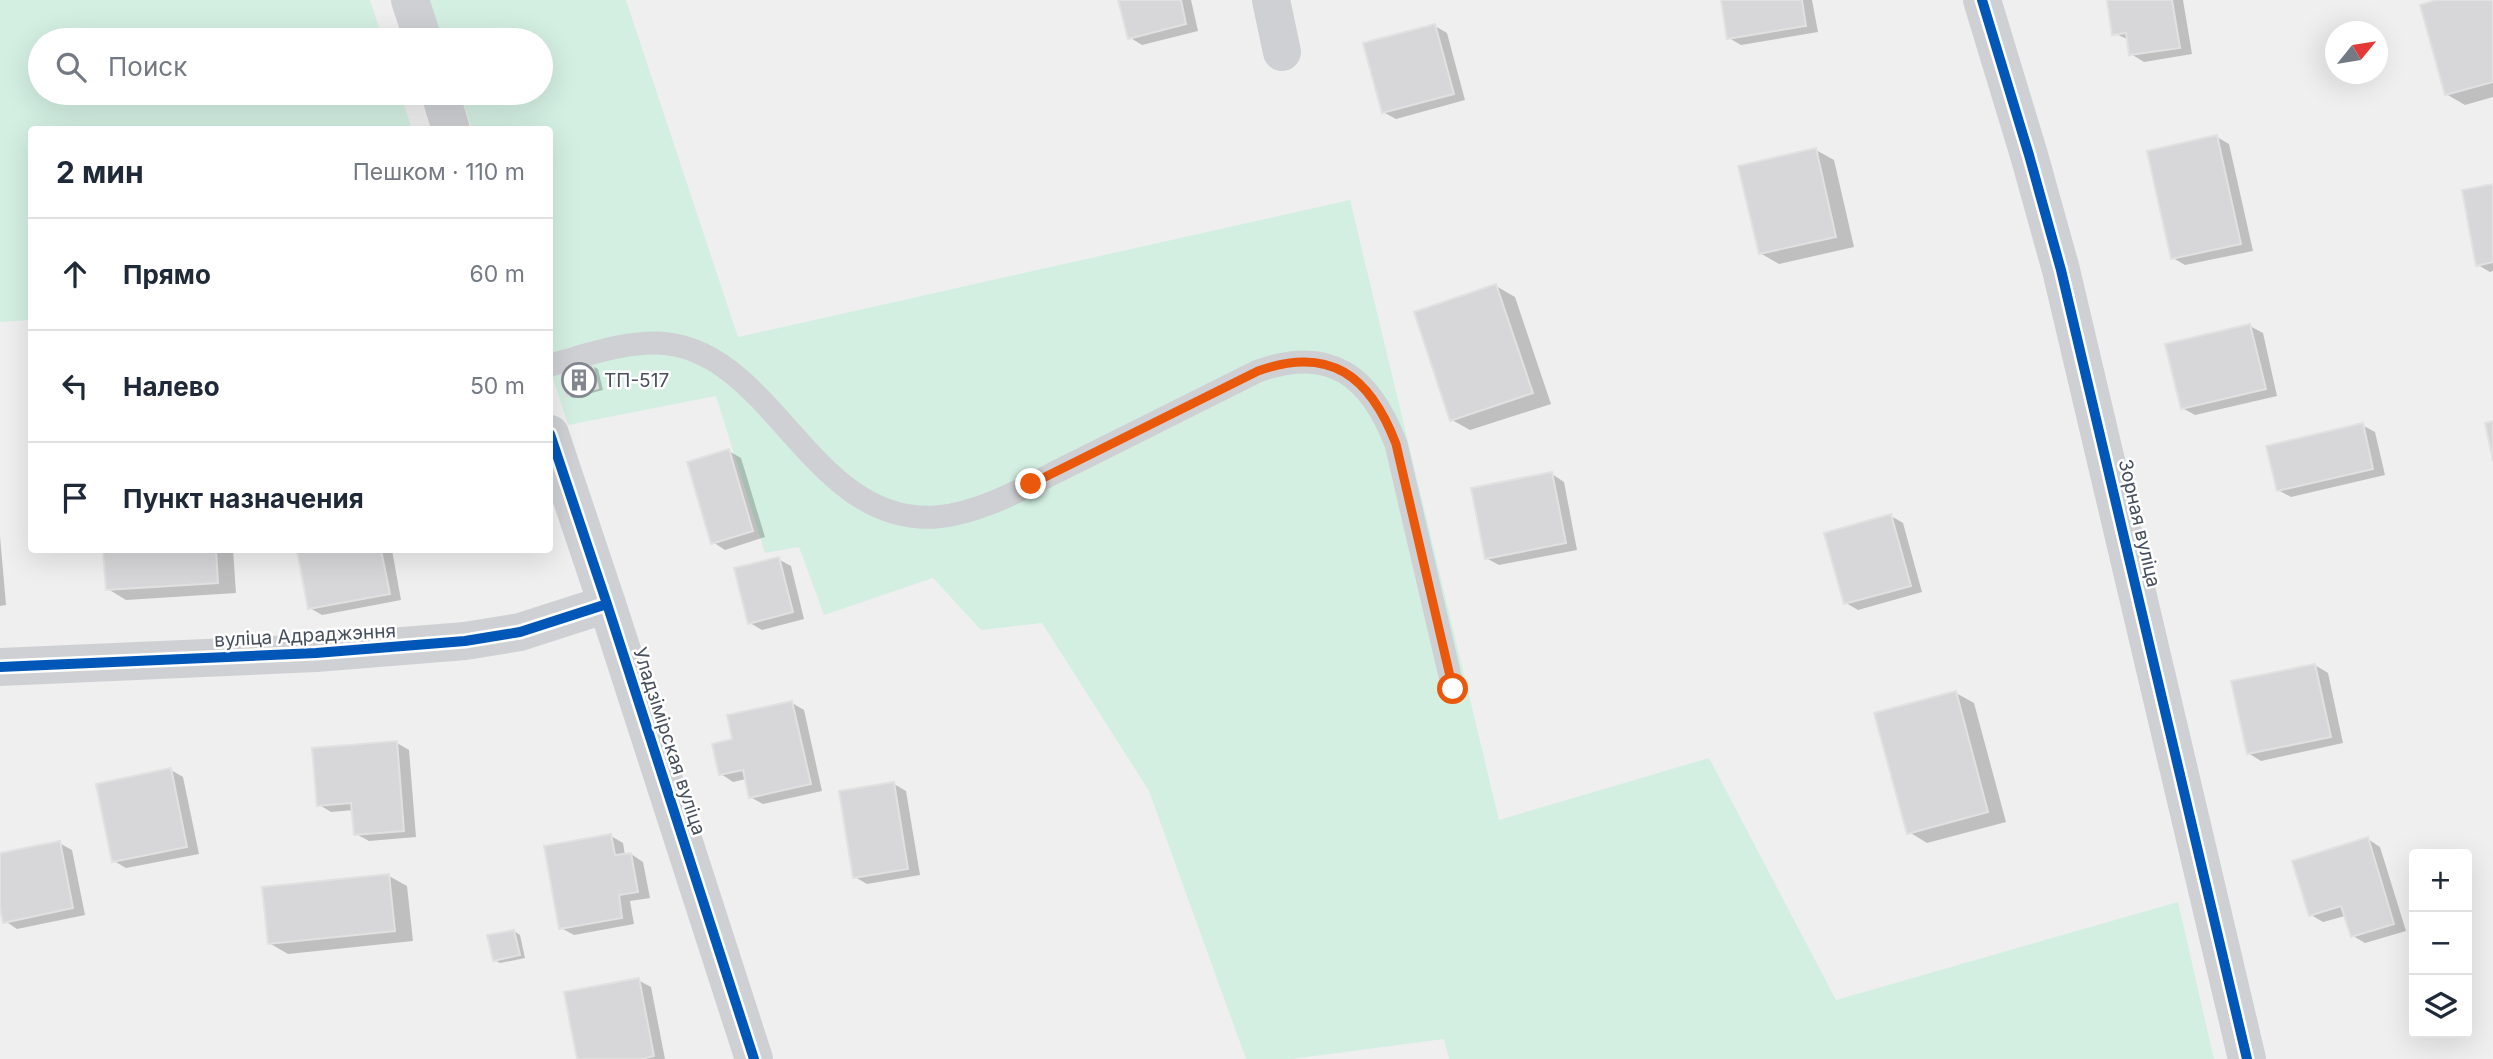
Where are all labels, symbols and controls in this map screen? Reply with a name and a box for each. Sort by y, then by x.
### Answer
north arrow [2325,21,2388,84]
search box [28,28,553,105]
icon: search [52,48,90,86]
text: Поиск [108,51,187,82]
text: 2 мин [56,154,144,190]
text: Пешком · 110 m [353,158,525,186]
icon: ahead [56,255,94,293]
text: Прямо [123,259,211,290]
text: 60 m [470,260,525,288]
building icon: ТП-517 [560,361,598,399]
icon: left [56,367,94,405]
place label: ТП-517 [604,369,669,392]
text: Налево [123,371,220,402]
text: 50 m [470,372,525,400]
street label: Зорная вуліца [2114,457,2165,589]
route end [1015,468,1046,499]
icon: arrive [56,479,94,517]
text: Пункт назначения [123,483,364,514]
street label: вуліца Адраджэння [214,619,397,652]
street label: Уладзімірская вуліца [628,644,711,838]
route start [1437,673,1468,704]
map controls [2409,849,2472,1038]
button: + [2409,849,2472,912]
button: − [2409,912,2472,975]
button: layers [2409,975,2472,1038]

